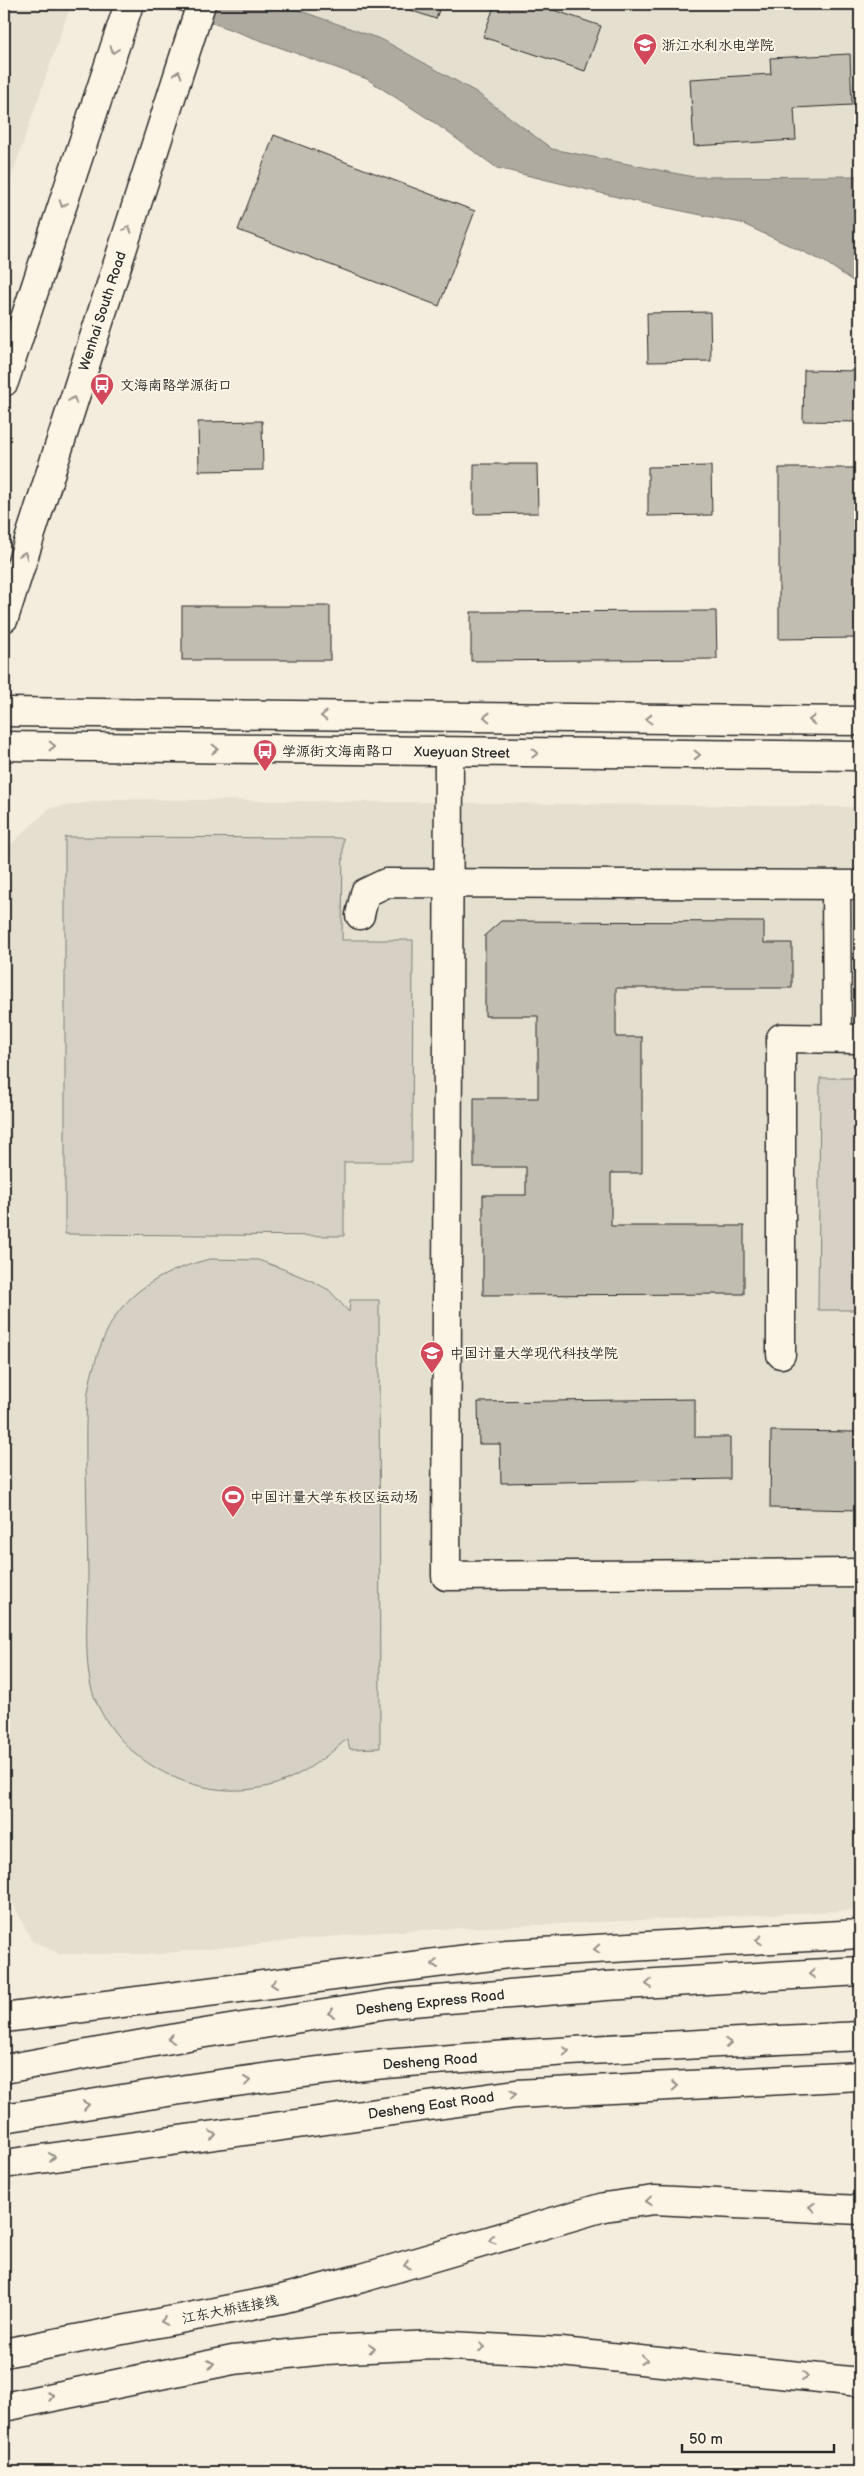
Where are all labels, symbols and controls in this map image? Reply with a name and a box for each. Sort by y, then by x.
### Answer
school or university icon: 浙江水利水电学院 [632,32,658,66]
place label: 浙江水利水电学院 [662,37,774,54]
one-way arrow [110,45,120,54]
one-way arrow [172,70,182,78]
one-way arrow [59,200,69,208]
one-way arrow [123,225,133,233]
street label: Wenhai South Road [75,249,130,373]
bus stop icon: 文海南路学源街口 [89,372,115,406]
place label: 文海南路学源街口 [120,377,232,394]
one-way arrow [68,396,78,405]
one-way arrow [18,551,28,559]
one-way arrow [320,710,328,721]
one-way arrow [482,712,490,722]
one-way arrow [645,714,652,724]
one-way arrow [807,715,815,726]
bus stop icon: 学源街文海南路口 [252,738,278,772]
one-way arrow [49,741,57,752]
place label: 学源街文海南路口 [282,743,394,760]
street label: Xueyuan Street [413,743,511,762]
one-way arrow [212,744,219,754]
one-way arrow [532,748,539,758]
one-way arrow [694,750,702,760]
school or university icon: 中国计量大学现代科技学院 [419,1340,445,1374]
place label: 中国计量大学现代科技学院 [450,1345,618,1362]
sports icon: 中国计量大学东校区运动场 [220,1484,246,1518]
place label: 中国计量大学东校区运动场 [250,1489,418,1506]
one-way arrow [755,1934,763,1945]
one-way arrow [593,1944,601,1955]
one-way arrow [431,1958,439,1968]
one-way arrow [807,1968,815,1979]
one-way arrow [270,1978,278,1989]
one-way arrow [645,1978,653,1989]
street label: Desheng Express Road [355,1986,505,2019]
one-way arrow [327,2008,335,2018]
one-way arrow [166,2034,175,2044]
one-way arrow [724,2037,732,2048]
one-way arrow [562,2046,570,2057]
street label: Desheng Road [382,2050,478,2073]
one-way arrow [244,2076,252,2087]
one-way arrow [671,2080,679,2091]
street label: Desheng East Road [367,2088,495,2123]
one-way arrow [509,2089,517,2100]
one-way arrow [82,2100,91,2110]
one-way arrow [209,2130,217,2141]
one-way arrow [48,2152,56,2163]
one-way arrow [645,2195,653,2206]
one-way arrow [807,2202,815,2213]
one-way arrow [488,2234,496,2244]
one-way arrow [404,2259,412,2269]
street label: 江东大桥连接线 [180,2292,280,2327]
one-way arrow [159,2316,168,2326]
one-way arrow [478,2342,486,2353]
one-way arrow [368,2343,376,2354]
one-way arrow [640,2354,648,2365]
one-way arrow [206,2360,215,2370]
one-way arrow [802,2370,810,2381]
one-way arrow [47,2392,56,2402]
scale bar [682,2421,834,2453]
text: 50 m [689,2430,723,2449]

